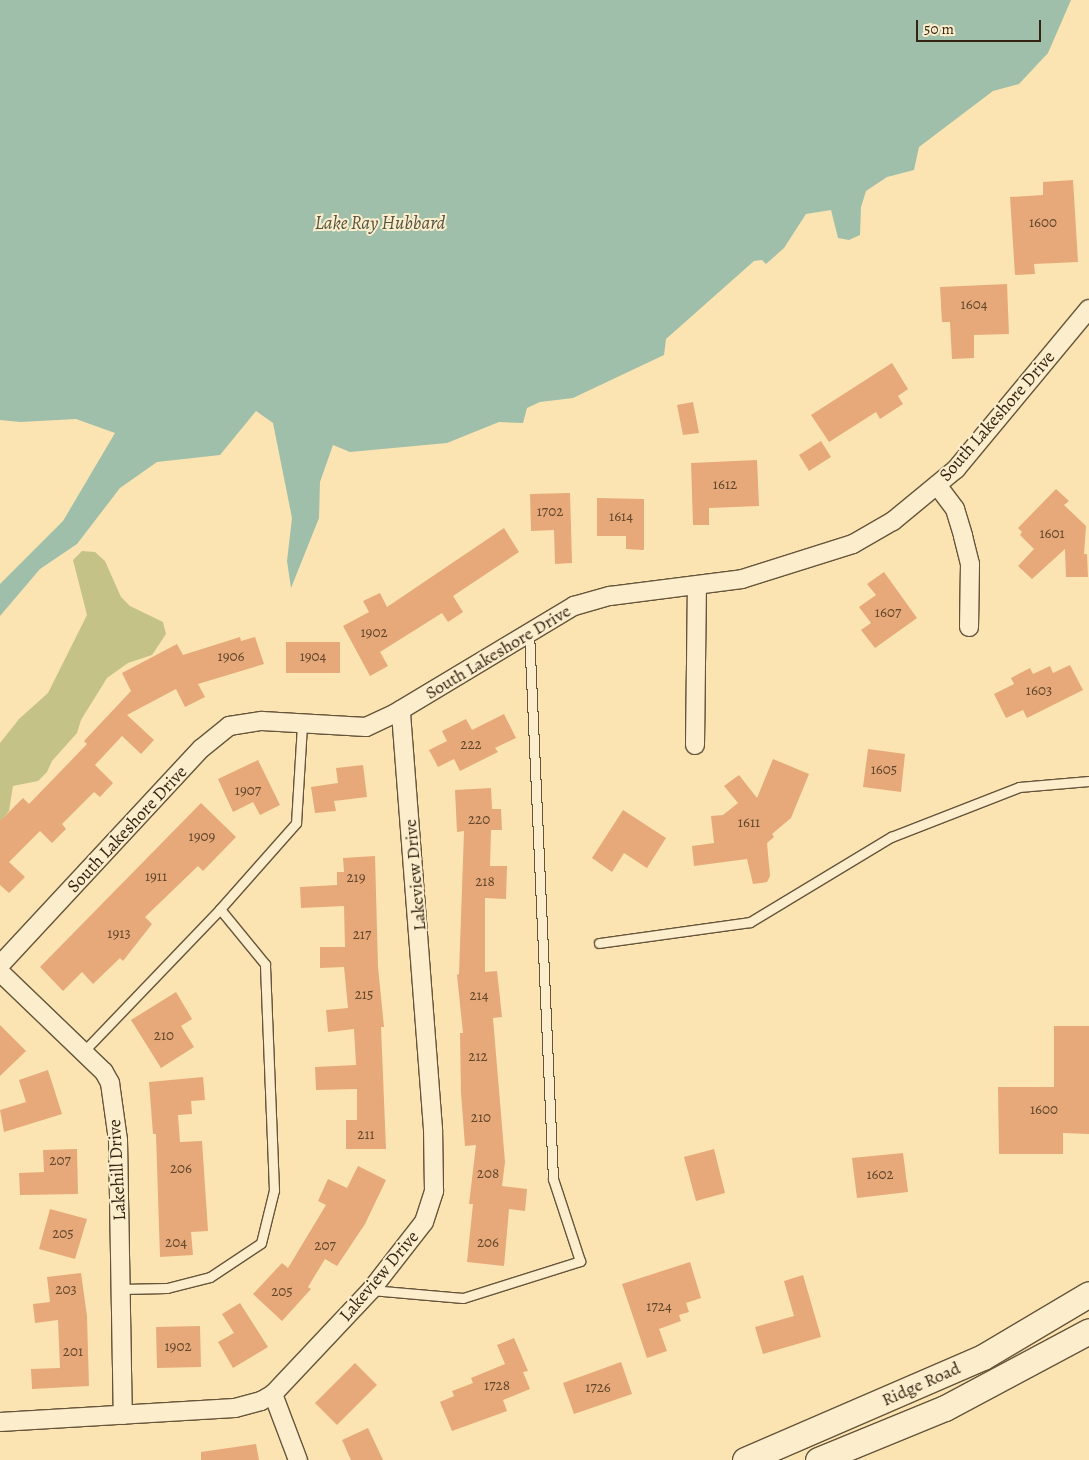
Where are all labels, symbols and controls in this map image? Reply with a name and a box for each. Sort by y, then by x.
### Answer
scale bar [919,10,1044,42]
text: 50 m [924,19,954,39]
water label: Lake Ray Hubbard [315,213,445,235]
house number: 1600 [1029,214,1057,232]
house number: 1604 [961,296,987,314]
street label: South Lakeshore Drive [934,346,1060,486]
house number: 1612 [713,476,737,494]
house number: 1702 [537,503,563,521]
house number: 1614 [609,508,633,526]
house number: 1601 [1039,525,1065,543]
street label: South Lakeshore Drive [421,600,575,704]
house number: 1607 [875,604,901,622]
house number: 1902 [360,624,388,642]
house number: 1906 [218,648,244,666]
house number: 1904 [300,648,326,666]
house number: 1603 [1026,682,1052,700]
house number: 222 [460,736,482,754]
street label: South Lakeshore Drive [63,761,191,897]
house number: 1605 [871,761,897,779]
house number: 1907 [235,782,261,800]
house number: 220 [468,811,490,829]
house number: 1611 [738,814,760,832]
street label: Lakeview Drive [399,818,431,932]
house number: 1909 [189,828,215,846]
house number: 1911 [145,868,167,886]
house number: 219 [346,869,366,887]
house number: 218 [475,873,495,891]
house number: 1913 [107,925,131,943]
house number: 217 [353,926,371,944]
house number: 215 [355,986,373,1004]
house number: 214 [469,987,489,1005]
house number: 210 [154,1027,174,1045]
house number: 212 [468,1048,488,1066]
house number: 1600 [1030,1101,1058,1119]
house number: 210 [471,1109,491,1127]
street label: Lakehill Drive [104,1119,130,1221]
house number: 211 [357,1126,375,1144]
house number: 207 [49,1152,71,1170]
house number: 206 [170,1160,192,1178]
house number: 208 [477,1165,499,1183]
house number: 1602 [866,1166,894,1184]
house number: 205 [52,1225,74,1243]
street label: Lakeview Drive [335,1226,423,1326]
house number: 204 [165,1234,187,1252]
house number: 206 [477,1234,499,1252]
house number: 207 [314,1237,336,1255]
house number: 203 [55,1281,77,1299]
house number: 205 [271,1283,293,1301]
house number: 1724 [646,1298,672,1316]
house number: 1902 [164,1338,192,1356]
house number: 201 [63,1343,83,1361]
street label: Ridge Road [878,1357,964,1411]
house number: 1728 [484,1377,510,1395]
house number: 1726 [585,1379,611,1397]

